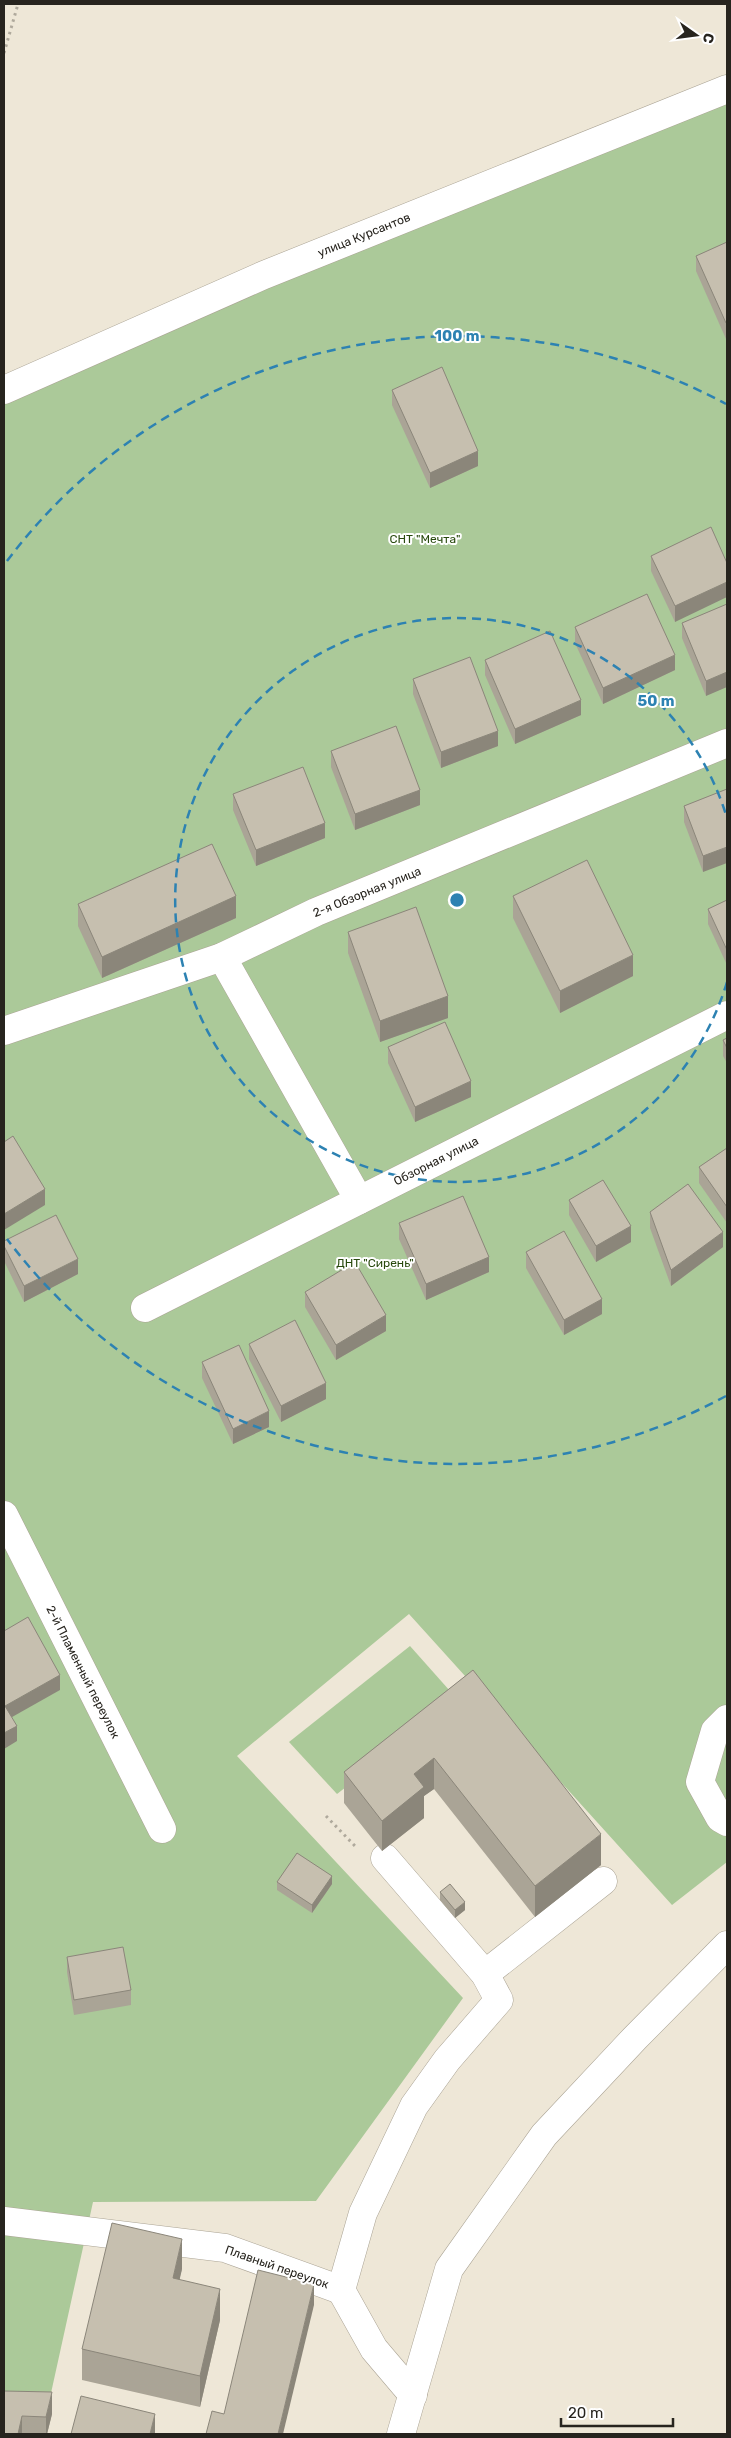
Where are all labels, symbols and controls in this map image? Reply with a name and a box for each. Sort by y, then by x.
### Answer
north arrow [671,10,721,60]
text: С [699,31,718,45]
street label: улица Курсантов [316,210,413,260]
text: 100 m [435,327,479,345]
park label: СНТ "Мечта" [389,532,461,546]
text: 50 m [638,692,674,710]
street label: 2-я Обзорная улица [311,864,423,920]
centre of rings [448,891,466,909]
street label: Обзорная улица [391,1134,481,1188]
park label: ДНТ "Сирень" [336,1256,414,1270]
street label: 2-й Пламенный переулок [43,1603,123,1741]
street label: Плавный переулок [223,2243,331,2292]
scale bar [561,2396,674,2428]
text: 20 m [568,2404,603,2422]

